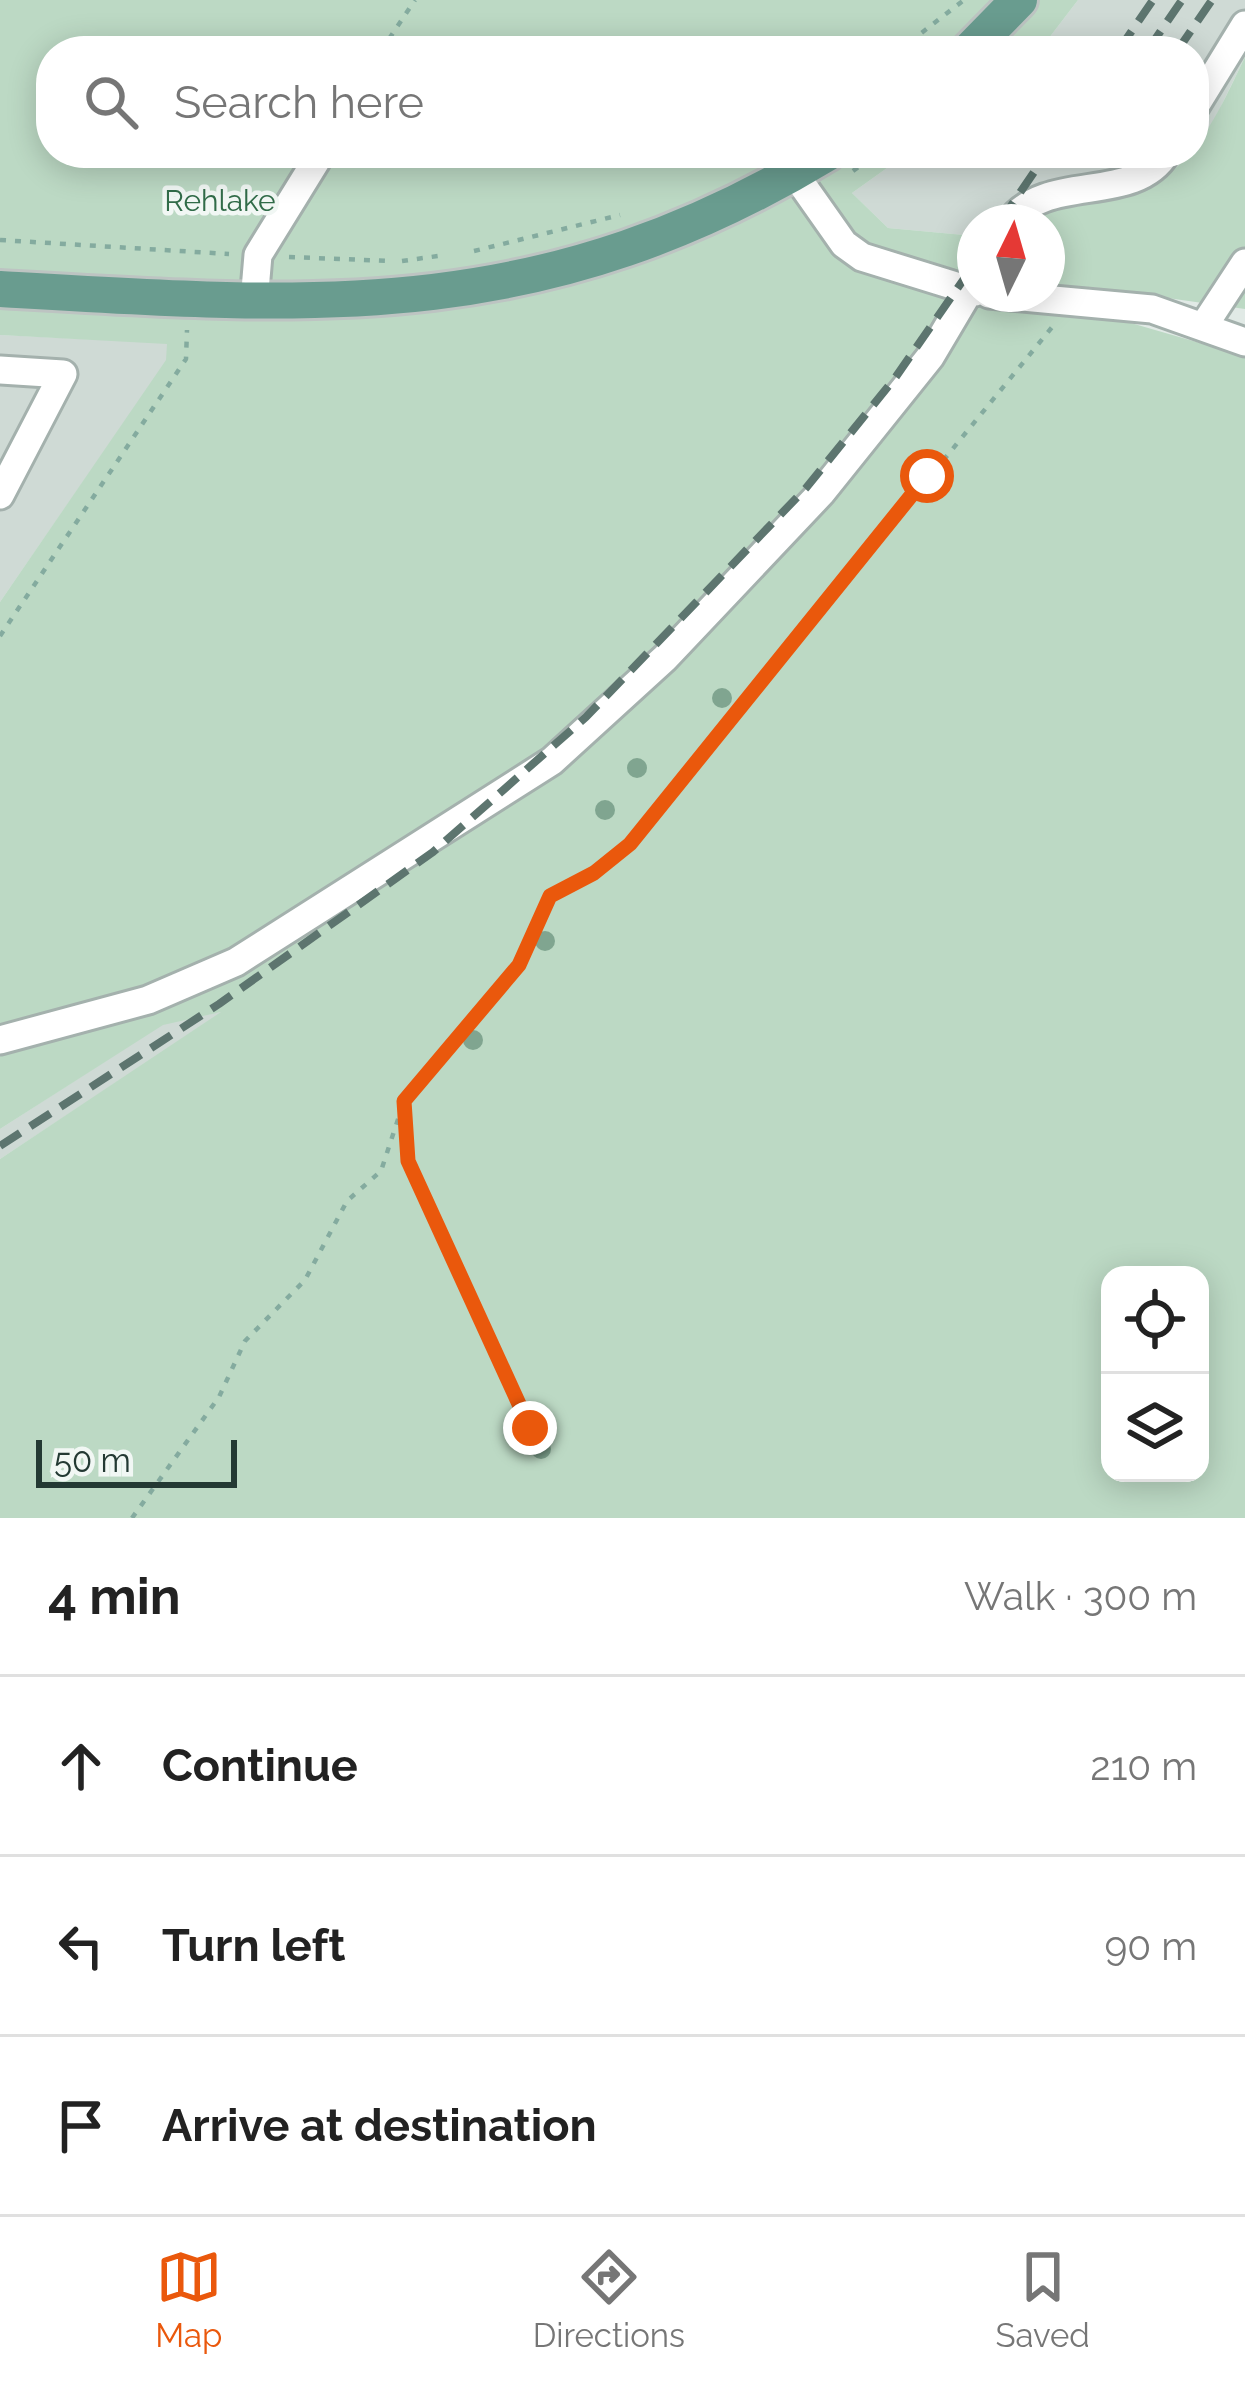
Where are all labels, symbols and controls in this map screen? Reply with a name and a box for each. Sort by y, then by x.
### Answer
search box [36,36,1209,168]
icon: search [78,69,144,135]
text: Search here [174,76,424,129]
park label: Rehlake [164,183,276,218]
north arrow [957,204,1065,312]
route start [900,449,954,503]
map controls [1101,1266,1209,1482]
button: locate [1101,1266,1209,1374]
button: layers [1101,1374,1209,1482]
route end [503,1401,557,1455]
scale bar [36,1434,237,1487]
text: 50 m [54,1441,131,1480]
text: 4 min [48,1566,181,1626]
text: Walk · 300 m [964,1573,1197,1619]
icon: ahead [48,1733,114,1799]
text: Continue [162,1739,358,1792]
text: 210 m [1090,1743,1197,1789]
icon: left [48,1913,114,1979]
text: Turn left [162,1919,345,1972]
text: 90 m [1104,1923,1197,1969]
icon: arrive [48,2093,114,2159]
text: Arrive at destination [162,2099,597,2152]
tab: Map [155,2244,222,2355]
tab: Directions [533,2244,685,2355]
tab: Saved [995,2244,1090,2355]

